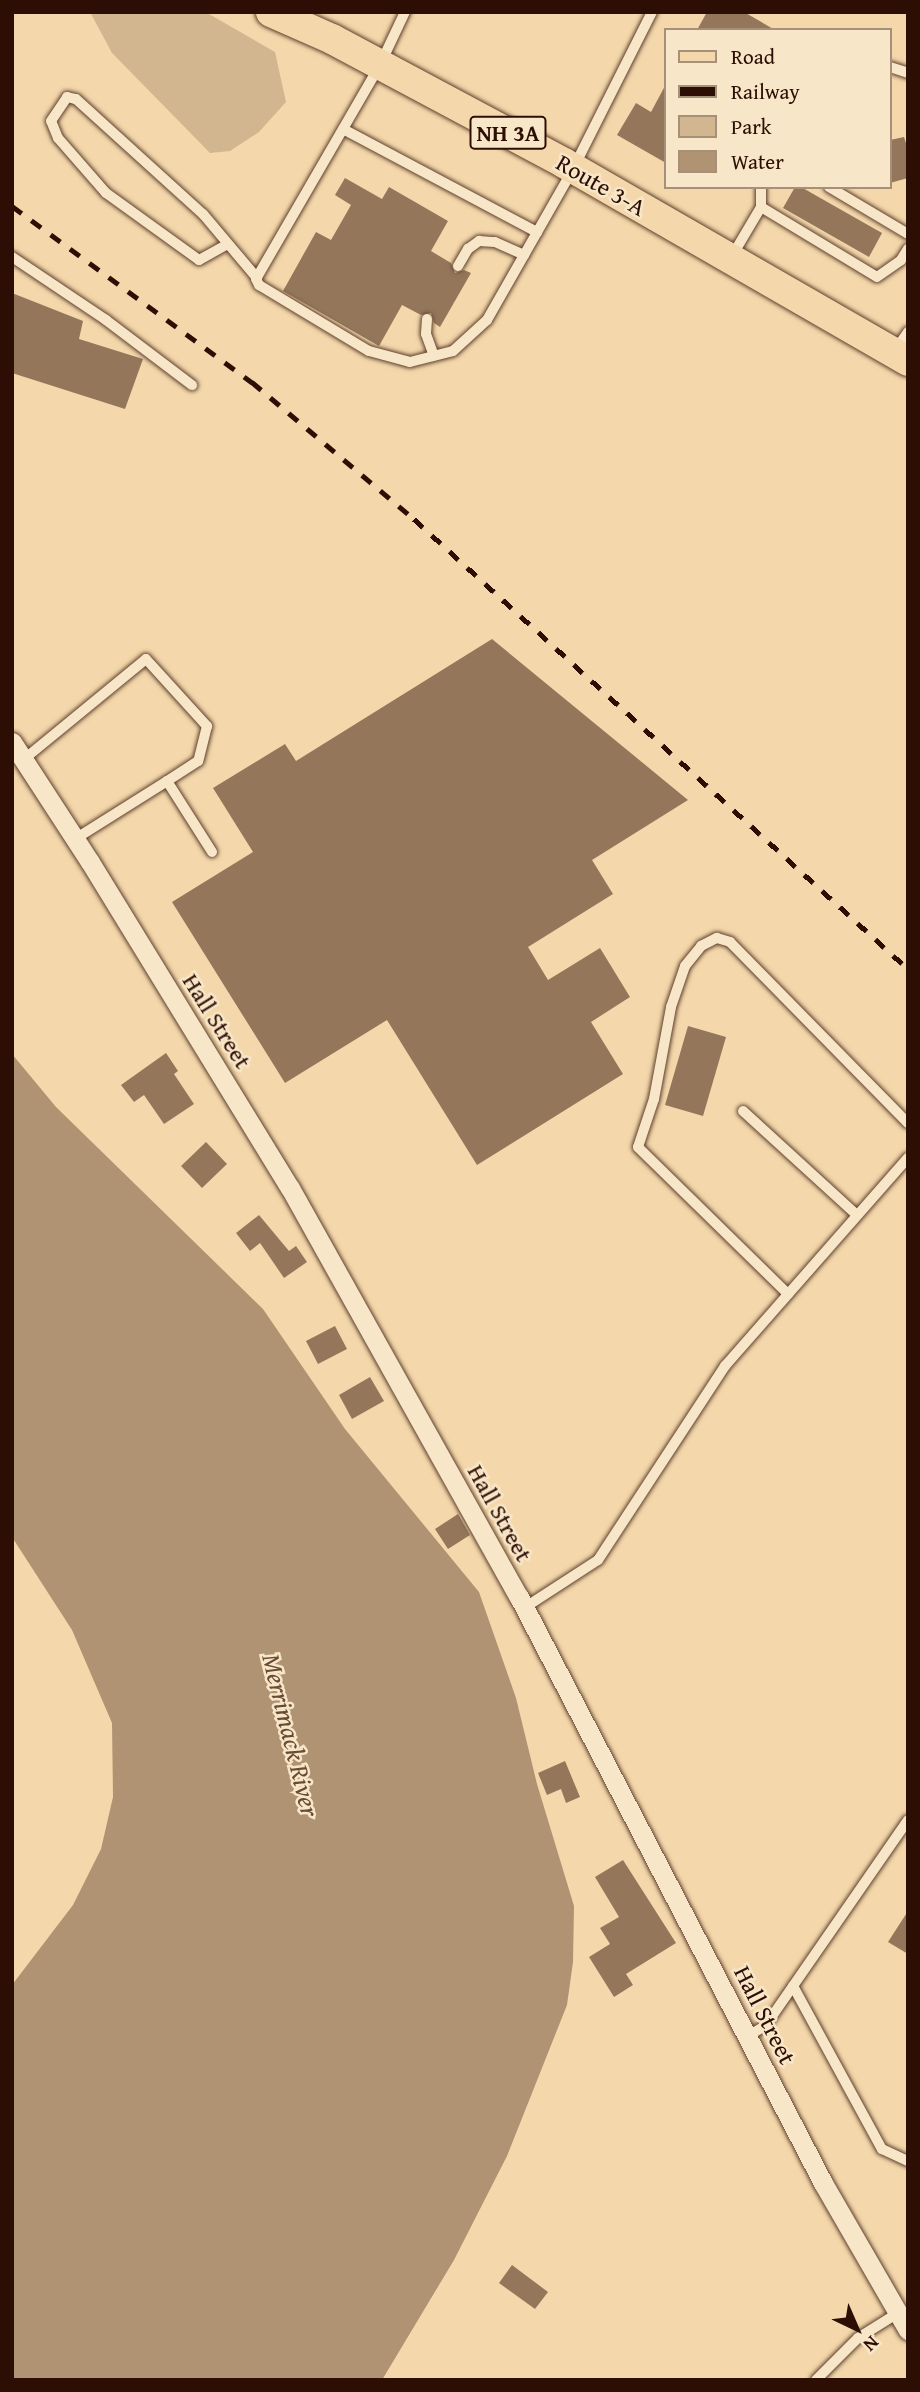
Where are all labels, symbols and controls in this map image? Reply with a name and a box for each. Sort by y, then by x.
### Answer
legend [664,28,892,189]
text: Road [731,41,775,72]
text: Railway [731,76,800,107]
text: Park [731,111,772,142]
road number: NH 3A [470,114,546,152]
text: Water [731,146,784,177]
street label: Route 3-A [551,148,651,222]
street label: Hall Street [177,968,257,1074]
street label: Hall Street [462,1459,538,1567]
water label: Merrimack River [256,1650,326,1820]
street label: Hall Street [728,1961,802,2069]
north arrow [822,2294,892,2364]
text: N [857,2330,886,2359]

